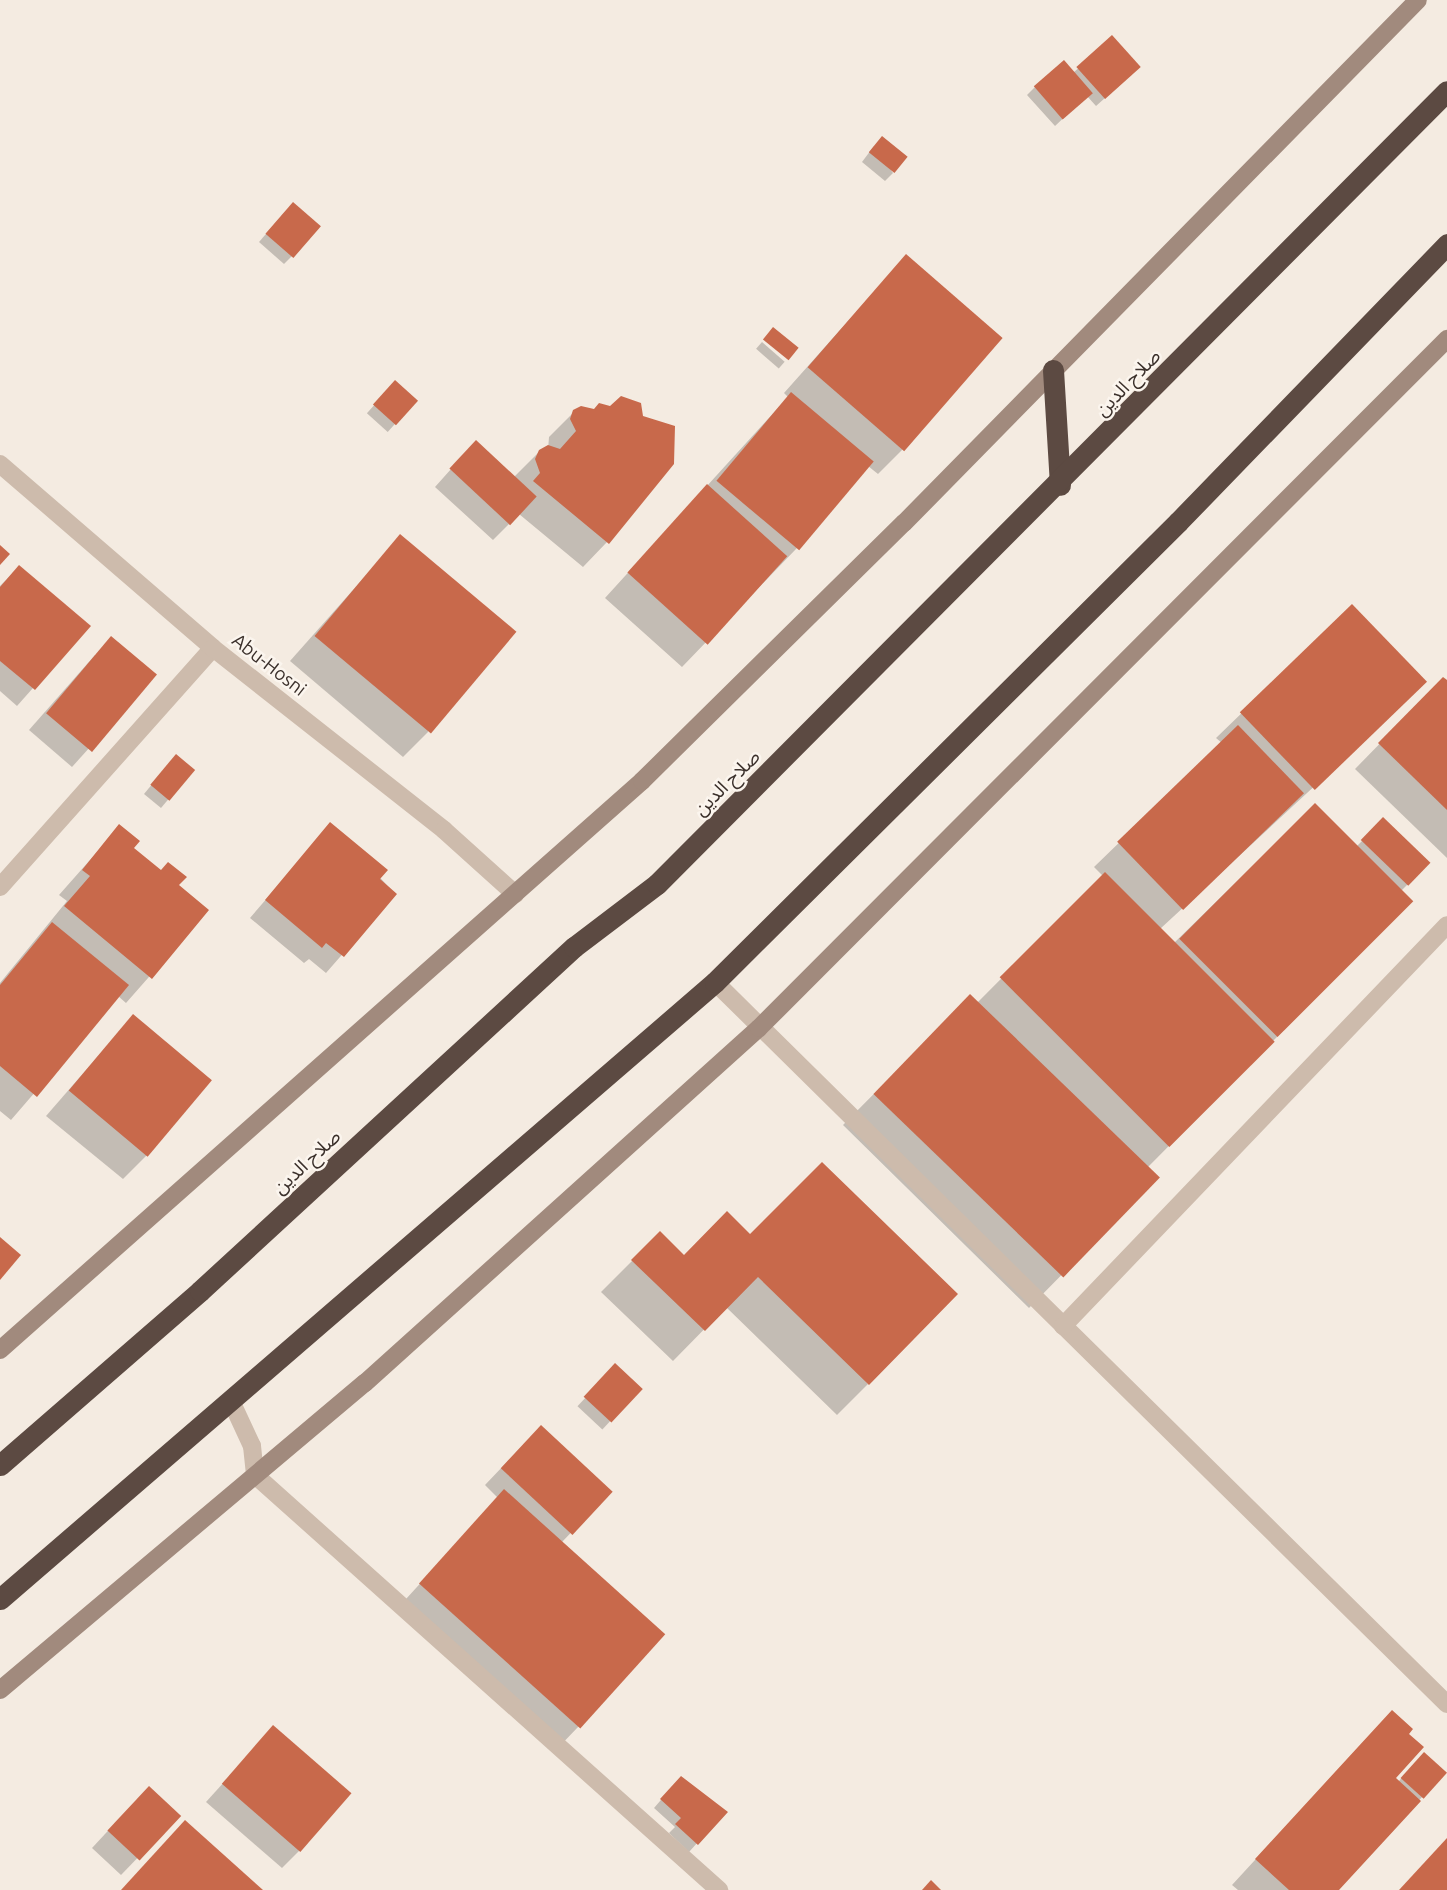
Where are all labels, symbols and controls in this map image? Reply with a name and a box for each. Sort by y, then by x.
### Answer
street label: صلاح الدين [1091,345,1165,421]
street label: Abu-Hosni [227,629,311,701]
street label: صلاح الدين [689,745,765,821]
street label: صلاح الدين [268,1125,346,1199]

